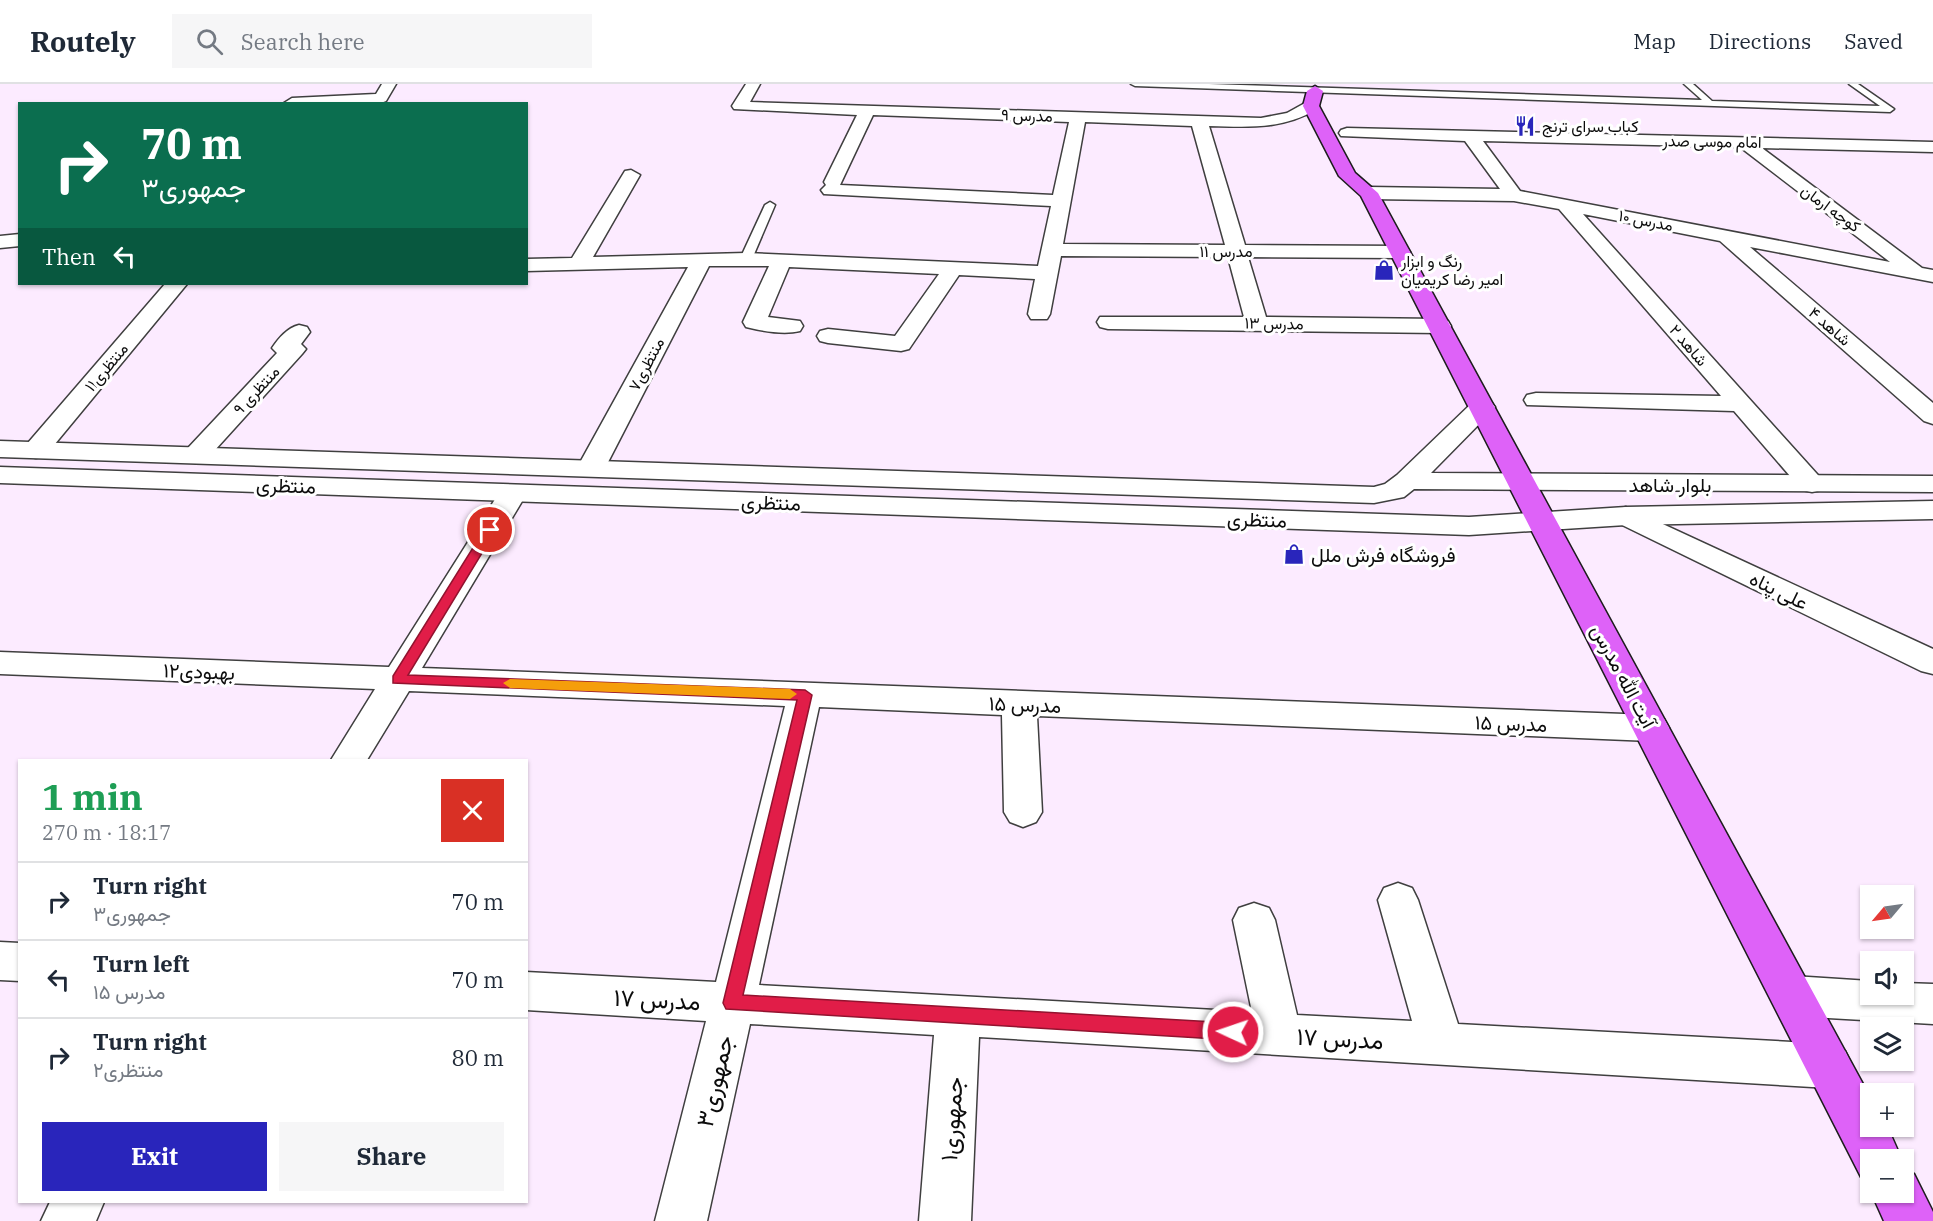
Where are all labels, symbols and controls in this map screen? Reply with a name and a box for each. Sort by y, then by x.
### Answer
search box [172,14,592,68]
text: Routely [30,23,136,60]
icon: search [193,25,226,58]
text: Search here [241,27,365,56]
text: Map [1633,27,1676,55]
text: Directions [1709,27,1811,55]
text: Saved [1844,27,1903,55]
street label: مدرس ۹ [1001,104,1053,127]
restaurant icon: کباب سرای ترنج [1513,114,1537,138]
text: 70 m [141,116,242,171]
place label: کباب سرای ترنج [1542,116,1639,138]
icon: right [42,126,120,204]
street label: امام موسی صدر [1661,130,1762,153]
text: جمهوری۳ [141,169,246,204]
street label: کوچه ارمان [1796,180,1865,238]
street label: مدرس ۱۰ [1617,205,1675,236]
icon: left [108,240,141,273]
street label: مدرس ۱۱ [1199,241,1253,262]
text: Then [42,242,96,271]
place label: رنگ و ابزار امیر رضا کریمیان [1400,251,1503,290]
shop icon: رنگ و ابزار امیر رضا کریمیان [1372,258,1396,282]
street label: شاهد ۴ [1805,302,1855,350]
street label: مدرس ۱۳ [1244,312,1304,335]
street label: شاهد ۲ [1666,320,1712,370]
street label: منتظری۷ [624,334,669,394]
street label: منتظری۱۱ [80,339,133,396]
street label: منتظری ۹ [228,361,284,419]
street label: منتظری [256,470,316,500]
street label: بلوار شاهد [1629,471,1711,498]
street label: منتظری [741,487,801,517]
pin [464,504,515,555]
street label: منتظری [1227,504,1287,534]
icon: arrive [473,513,506,546]
place label: فروشگاه فرش ملل [1311,541,1456,568]
shop icon: فروشگاه فرش ملل [1282,542,1306,566]
street label: علی پناه [1745,564,1813,617]
street label: آیت الله مدرس [1585,619,1663,734]
street label: بهبودی۱۲ [163,656,235,686]
street label: مدرس ۱۵ [988,689,1062,719]
street label: مدرس ۱۵ [1474,708,1548,738]
text: 1 min [42,773,143,820]
button: close [441,779,504,842]
text: 270 m · 18:17 [42,819,171,846]
text: Turn right [93,871,207,900]
icon: right [42,885,75,918]
north arrow [1860,885,1914,939]
map controls [1860,885,1914,1203]
text: 70 m [452,887,504,916]
text: جمهوری۳ [93,900,171,927]
text: Turn left [93,949,189,978]
button: sound [1860,951,1914,1005]
icon: left [42,963,75,996]
text: 70 m [452,965,504,994]
text: مدرس ۱۵ [93,978,165,1005]
street label: مدرس ۱۷ [613,981,701,1017]
position arrow [1201,1000,1265,1064]
button: layers [1860,1017,1914,1071]
street label: مدرس ۱۷ [1296,1020,1384,1056]
text: Turn right [93,1027,207,1056]
street label: جمهوری۳ [688,1032,740,1130]
icon: right [42,1041,75,1074]
text: 80 m [452,1043,504,1072]
text: منتظری۲ [93,1056,163,1083]
street label: جمهوری۱ [932,1076,970,1162]
button: + [1860,1083,1914,1137]
button: Exit [42,1122,267,1191]
button: Share [279,1122,504,1191]
button: − [1860,1149,1914,1203]

